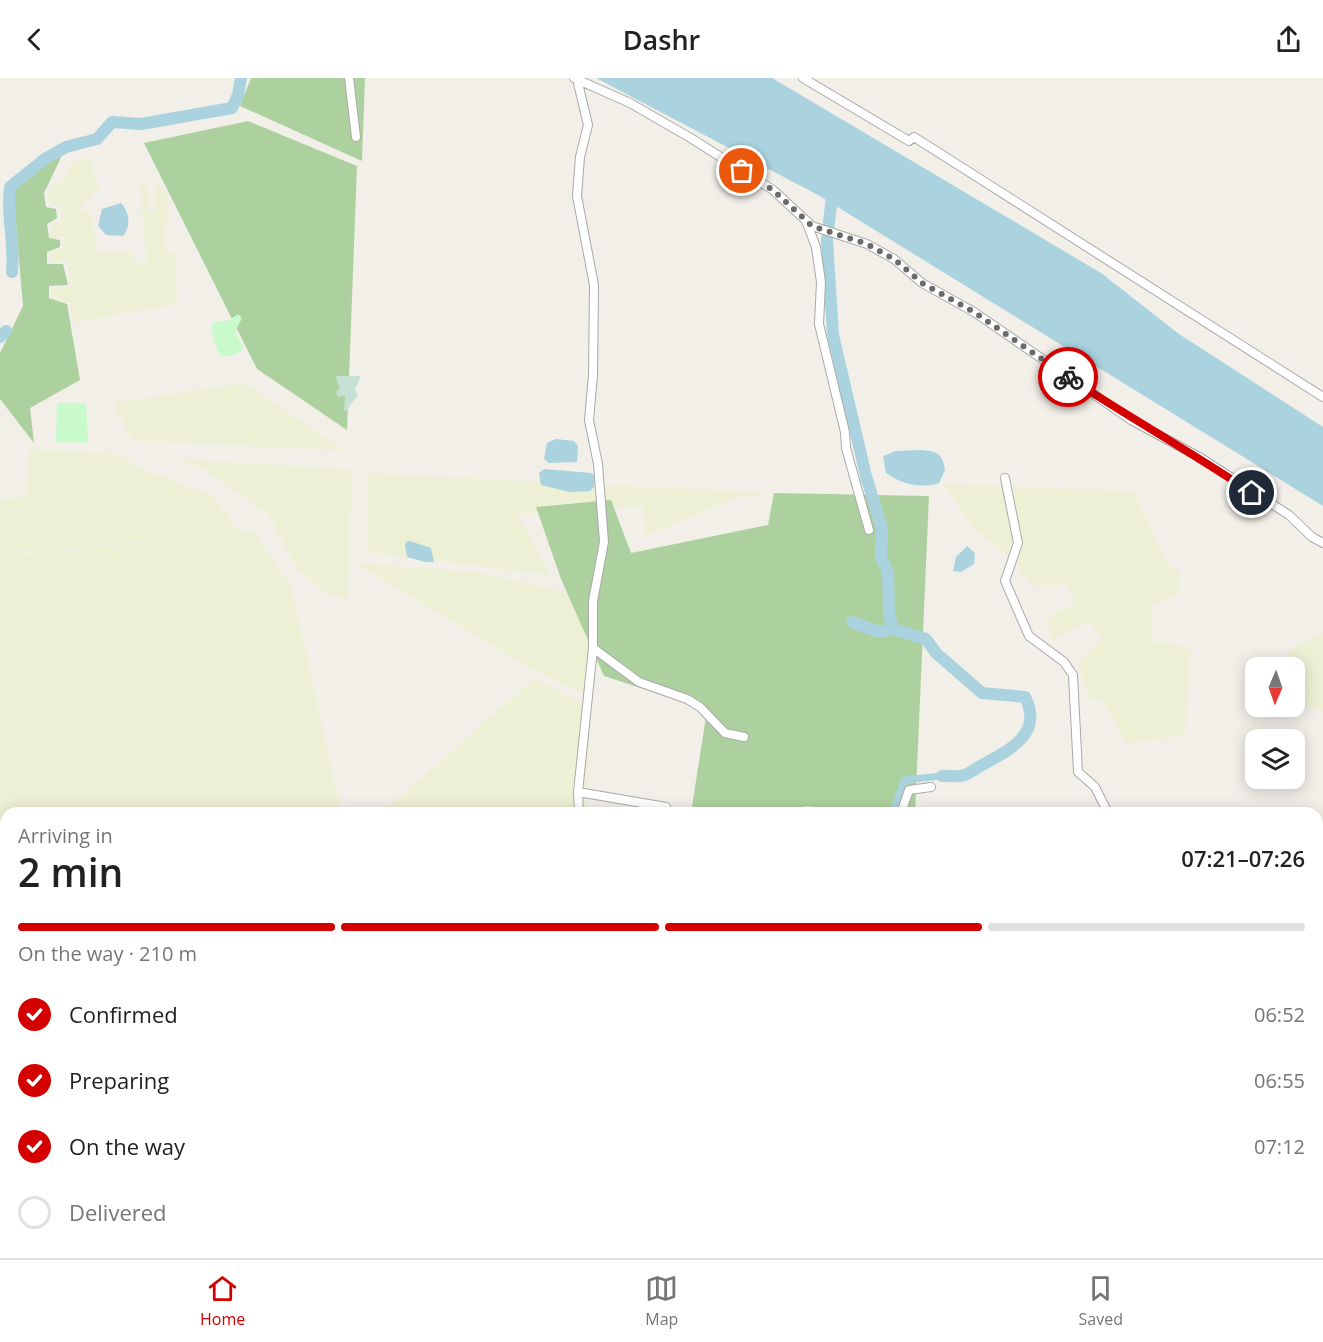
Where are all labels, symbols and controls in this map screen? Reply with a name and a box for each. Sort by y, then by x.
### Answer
text: Dashr [623,21,700,58]
icon: back [18,23,51,56]
icon: share [1272,23,1305,56]
pin [716,145,767,196]
icon: bag [725,154,758,187]
courier [1038,347,1098,407]
icon: bike [1052,361,1085,394]
pin [1226,467,1277,518]
icon: home [1235,476,1268,509]
north arrow [1245,657,1305,717]
map controls [1245,657,1305,789]
button: layers [1245,729,1305,789]
text: Arriving in [18,822,113,849]
text: 07:21–07:26 [1181,843,1305,873]
text: 2 min [18,845,123,898]
text: On the way · 210 m [18,940,197,967]
icon: check [18,998,51,1031]
text: Confirmed [69,999,178,1029]
text: 06:52 [1254,1001,1305,1028]
icon: check [18,1064,51,1097]
text: Preparing [69,1065,169,1095]
text: 06:55 [1254,1067,1305,1094]
icon: check [18,1130,51,1163]
text: On the way [69,1131,185,1161]
text: 07:12 [1254,1133,1305,1160]
text: Delivered [69,1197,167,1227]
tab: Home [200,1272,245,1330]
tab: Map [645,1272,678,1330]
tab: Saved [1078,1272,1123,1330]

